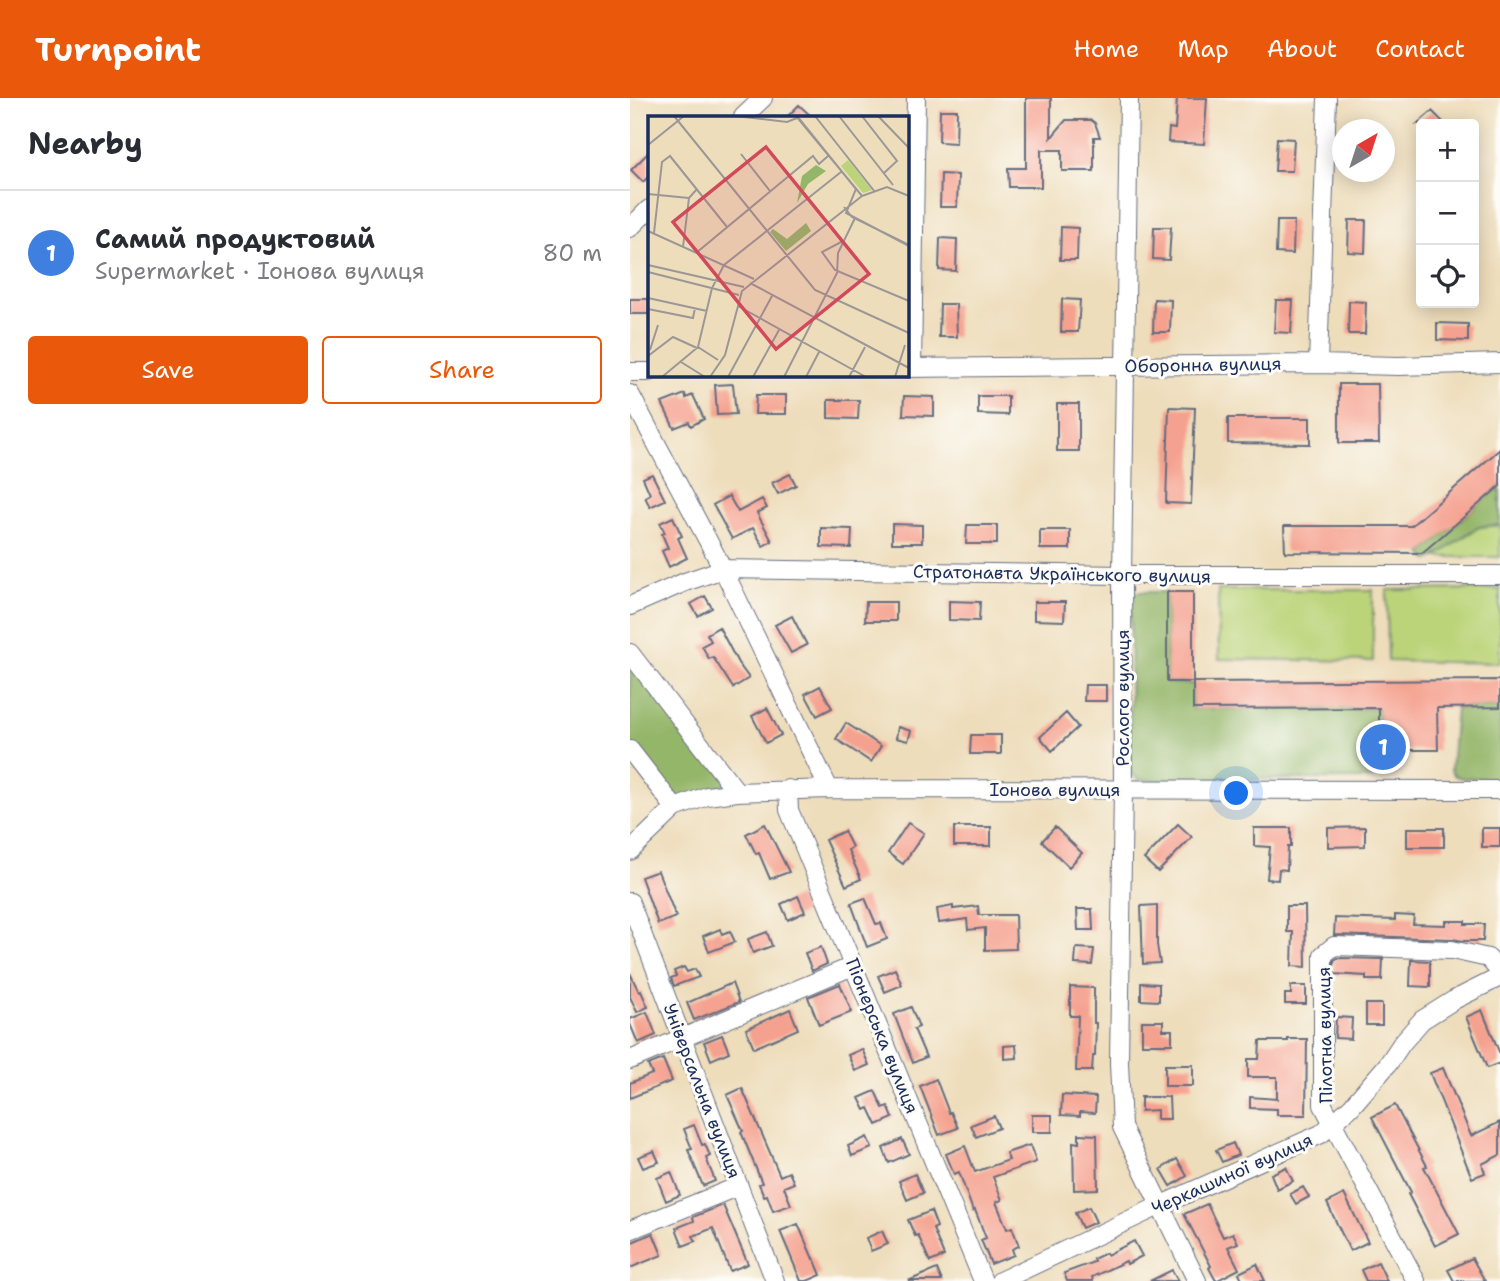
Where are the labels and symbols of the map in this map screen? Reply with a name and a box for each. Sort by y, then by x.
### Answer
inset map [648,116,908,376]
north arrow [1332,119,1395,182]
street label: Оборонна вулиця [1124,352,1282,378]
street label: Стратонавта Українського вулиця [913,559,1211,589]
street label: Рослого вулиця [1111,629,1135,767]
pin: 1 [1360,721,1406,773]
your location [1219,776,1253,810]
street label: Іонова вулиця [990,778,1120,802]
street label: Піонерська вулиця [840,955,924,1117]
street label: Пілотна вулиця [1312,967,1338,1103]
street label: Універсальна вулиця [658,1000,746,1182]
street label: Черкашиної вулиця [1148,1128,1316,1220]

